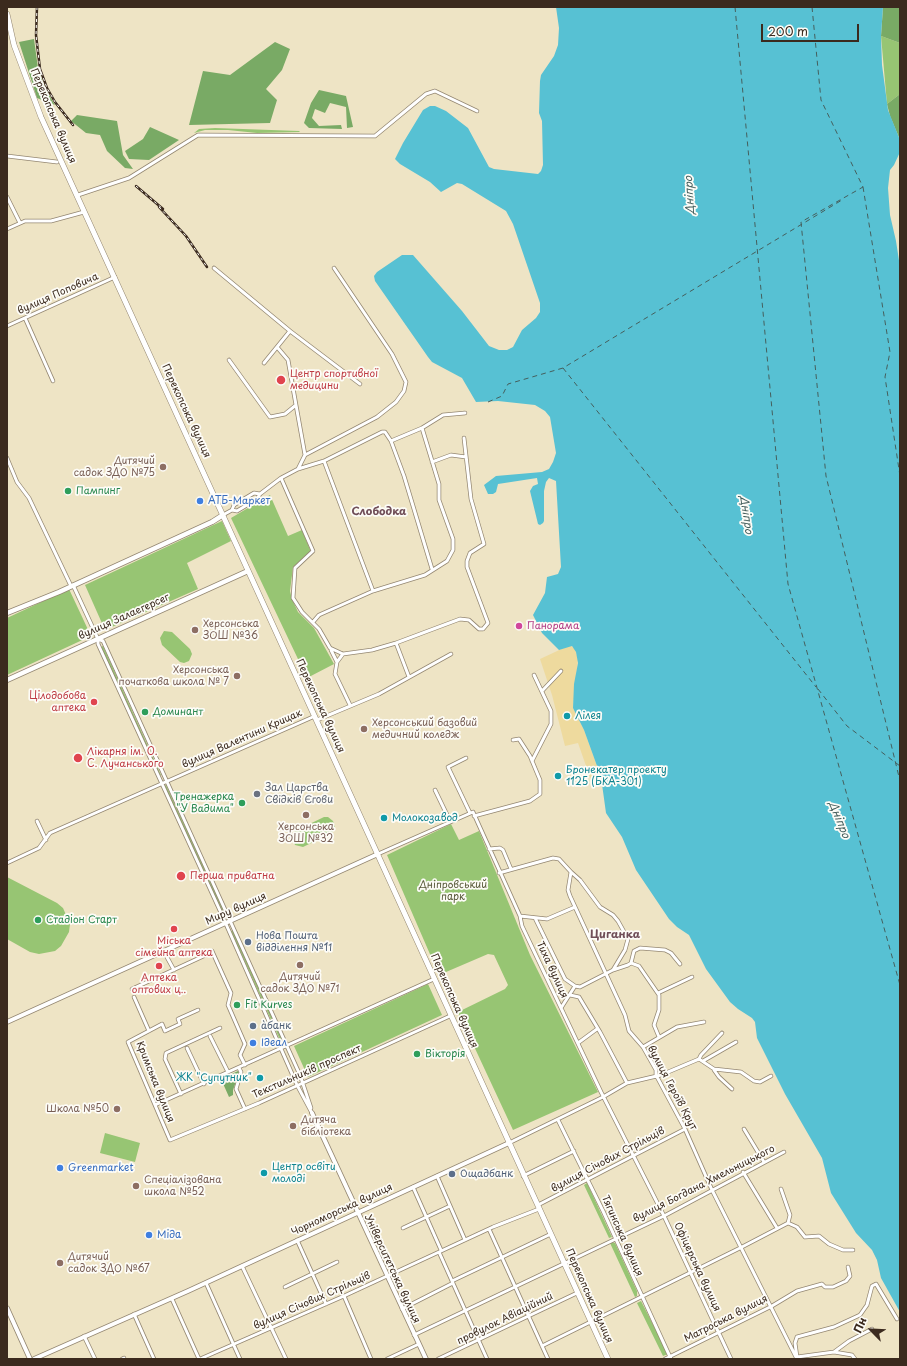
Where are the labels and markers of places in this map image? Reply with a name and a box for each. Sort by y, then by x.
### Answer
place label: Центр спортивної медицини [290,368,378,392]
marker: Центр спортивної медицини [275,374,287,386]
place label: Дитячий садок ЗДО №75 [74,455,155,478]
marker: Дитячий садок ЗДО №75 [158,462,168,472]
place label: Пампинг [76,485,120,497]
marker: Пампинг [63,486,73,496]
place label: АТБ-Маркет [208,495,270,507]
marker: АТБ-Маркет [195,496,205,506]
place label: Херсонська ЗОШ №36 [203,618,259,642]
place label: Панорама [527,620,579,632]
marker: Панорама [514,621,524,631]
marker: Херсонська ЗОШ №36 [190,625,200,635]
place label: Херсонська початкова школа № 7 [119,664,229,688]
marker: Херсонська початкова школа № 7 [232,671,242,681]
place label: Цiлодобова аптека [29,690,86,714]
marker: Цiлодобова аптека [89,697,99,707]
place label: Доминант [153,706,203,718]
marker: Доминант [140,707,150,717]
place label: Лілея [575,710,601,722]
marker: Лілея [562,711,572,721]
place label: Херсонський базовий медичний коледж [372,717,477,740]
marker: Херсонський базовий медичний коледж [359,724,369,734]
place label: Лікарня ім. О. С. Лучанського [87,746,164,770]
marker: Лікарня ім. О. С. Лучанського [72,752,84,764]
place label: Бронекатер проекту 1125 (БКА-301) [566,764,667,788]
marker: Бронекатер проекту 1125 (БКА-301) [553,771,563,781]
place label: Зал Царства Свідків Єгови [265,782,333,806]
marker: Зал Царства Свідків Єгови [252,789,262,799]
place label: Тренажерка "У Вадима" [173,791,234,814]
marker: Тренажерка "У Вадима" [237,798,247,808]
marker: Херсонська ЗОШ №32 [301,810,311,820]
place label: Молокозавод [392,812,458,824]
marker: Молокозавод [379,813,389,823]
place label: Херсонська ЗОШ №32 [278,821,334,844]
marker: Перша приватна [175,870,187,882]
place label: Перша приватна [190,870,274,882]
place label: Стадіон Старт [46,914,117,926]
marker: Стадіон Старт [33,915,43,925]
marker: Міська сімейна аптека [169,924,179,934]
place label: Нова Пошта відділення №11 [256,930,332,954]
place label: Міська сімейна аптека [135,935,213,958]
marker: Нова Пошта відділення №11 [243,937,253,947]
marker: Дитячий садок ЗДО №71 [295,960,305,970]
marker: Аптека оптових ц‥ [154,961,164,971]
place label: Дитячий садок ЗДО №71 [261,971,339,994]
place label: Аптека оптових ц‥ [132,972,186,996]
place label: Fit Kurves [245,999,292,1011]
marker: Fit Kurves [232,1000,242,1010]
place label: а̀банк [261,1020,291,1032]
marker: а̀банк [248,1021,258,1031]
place label: Ідеал [261,1037,287,1049]
marker: Ідеал [248,1038,258,1048]
place label: Вікторія [425,1048,465,1060]
marker: Вікторія [412,1049,422,1059]
place label: ЖК "Супутник" [176,1072,252,1084]
marker: ЖК "Супутник" [255,1073,265,1083]
place label: Школа №50 [46,1103,109,1115]
marker: Школа №50 [112,1104,122,1114]
place label: Дитяча бібліотека [301,1114,351,1138]
marker: Дитяча бібліотека [288,1121,298,1131]
place label: Центр освіти молоді [272,1161,335,1184]
place label: Greenmarket [68,1162,133,1174]
marker: Greenmarket [55,1163,65,1173]
marker: Центр освіти молоді [259,1168,269,1178]
place label: Ощадбанк [460,1168,513,1180]
marker: Ощадбанк [447,1169,457,1179]
place label: Спеціалізована школа №52 [144,1174,222,1198]
marker: Спеціалізована школа №52 [131,1181,141,1191]
place label: Міда [157,1229,181,1241]
marker: Міда [144,1230,154,1240]
place label: Дитячий садок ЗДО №67 [68,1251,150,1274]
marker: Дитячий садок ЗДО №67 [55,1258,65,1268]

